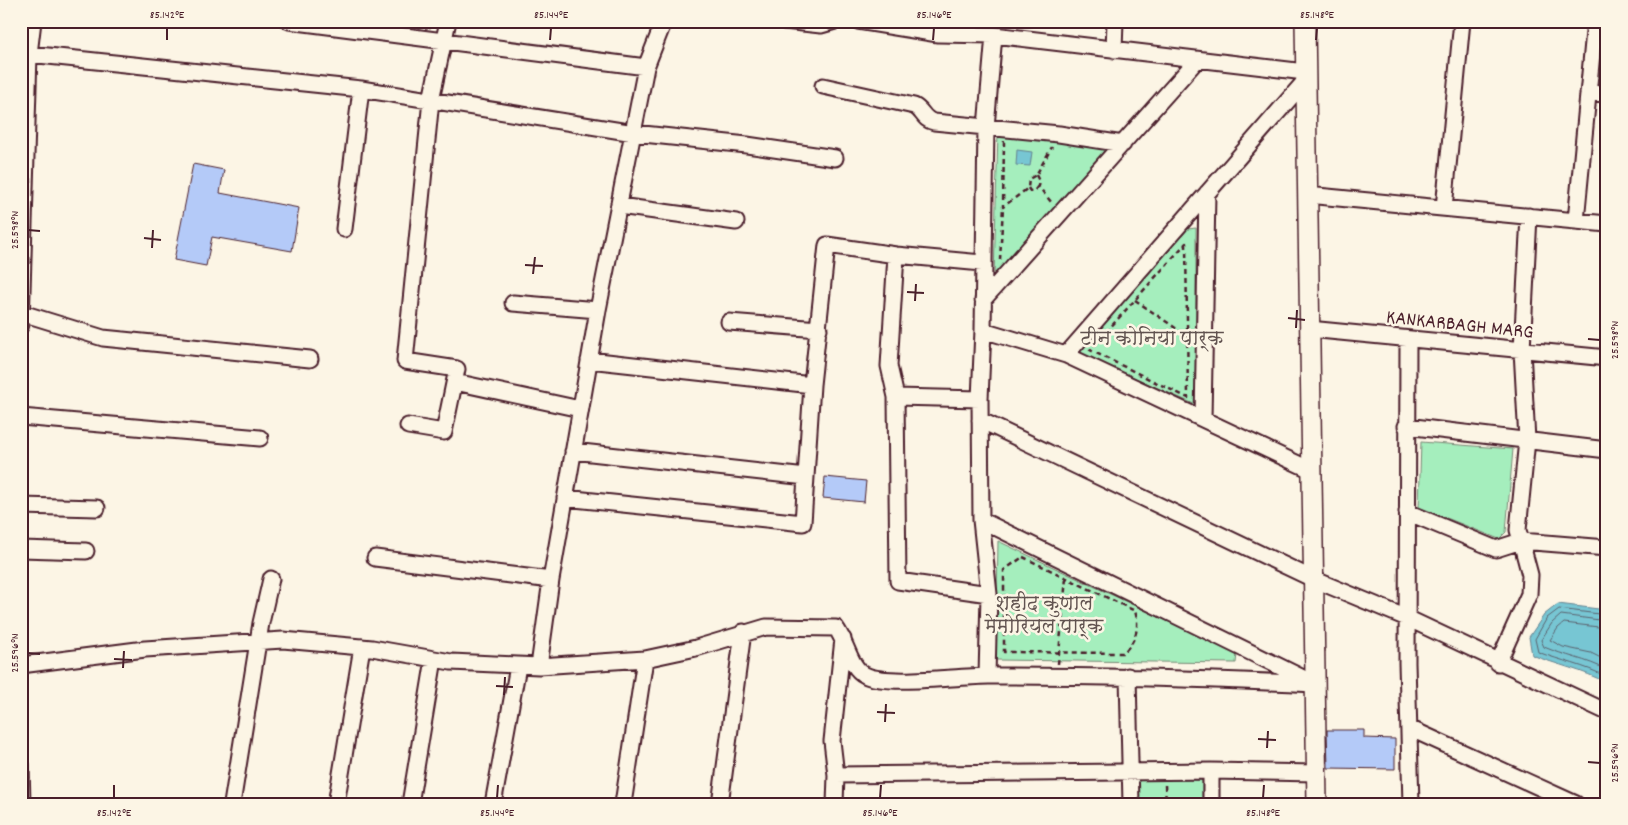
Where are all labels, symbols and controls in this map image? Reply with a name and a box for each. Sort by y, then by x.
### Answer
text: 85.142°E [150,7,185,24]
text: 85.144°E [534,7,569,24]
text: 85.146°E [916,7,952,24]
text: 85.148°E [1300,7,1335,24]
text: 25.598°N [7,211,24,249]
street label: KANKARBAGH MARG [1385,304,1535,348]
text: 25.598°N [1607,321,1624,359]
park label: टीन कोनिया पार्क [1079,326,1224,354]
park label: शहीद कुणाल मेमोरियल पार्क [984,591,1104,642]
text: 25.596°N [7,633,24,673]
text: 25.596°N [1607,743,1624,783]
text: 85.142°E [97,805,132,822]
text: 85.144°E [480,805,515,822]
text: 85.146°E [862,805,898,822]
text: 85.148°E [1246,805,1281,822]

